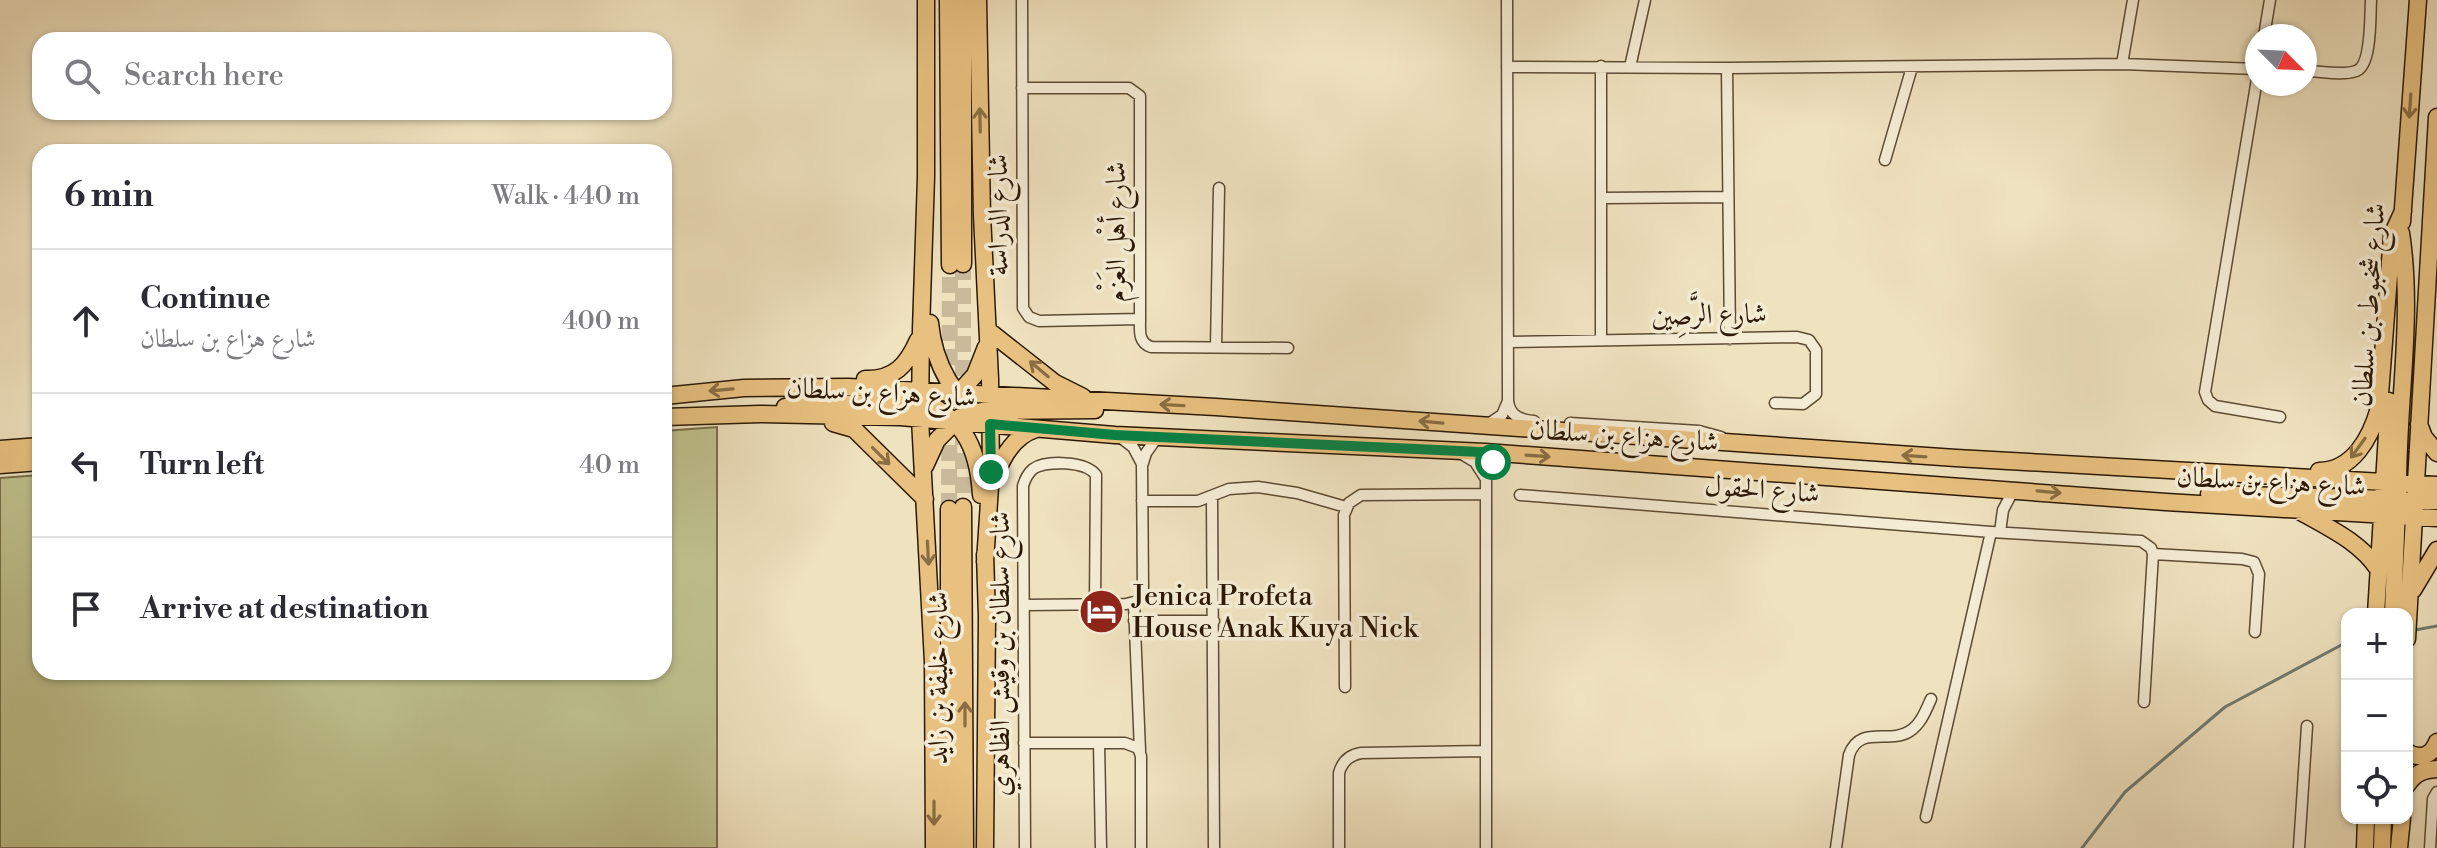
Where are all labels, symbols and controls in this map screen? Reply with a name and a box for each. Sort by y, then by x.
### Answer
north arrow [2245,24,2317,96]
search box [32,32,672,120]
icon: search [60,54,104,98]
text: Search here [124,57,284,95]
one-way arrow [2402,92,2417,119]
one-way arrow [973,107,988,134]
street label: شارع الدراسة [981,154,1021,276]
street label: شارع أهْل العَزْم [1095,162,1140,302]
text: 6 min [64,175,154,217]
text: Walk · 440 m [492,180,640,212]
street label: شارع شخبوط بن سلطان [2344,202,2399,409]
text: Continue [140,280,271,318]
street label: شارع الرَّصِين [1651,289,1767,339]
icon: ahead [64,299,108,343]
text: 400 m [562,305,640,337]
text: شارع هزاع بن سلطان [140,323,316,355]
one-way arrow [1029,360,1050,378]
street label: شارع هزاع بن سلطان [785,371,977,420]
one-way arrow [708,382,735,397]
one-way arrow [1159,398,1186,413]
street label: شارع هزاع بن سلطان [1528,412,1720,465]
one-way arrow [1418,414,1445,429]
one-way arrow [2350,437,2367,459]
icon: left [64,443,108,487]
route start [1475,444,1511,480]
text: Turn left [140,446,264,484]
one-way arrow [871,446,890,465]
one-way arrow [1901,448,1928,463]
text: 40 m [579,449,640,481]
one-way arrow [1524,449,1551,464]
route end [973,454,1009,490]
street label: شارع هزاع بن سلطان [2175,460,2367,509]
street label: شارع الحقول [1703,469,1821,516]
one-way arrow [2035,485,2062,500]
street label: شارع سلطان بن وقيش الظاهري [983,512,1023,796]
one-way arrow [921,539,936,566]
place label: Jenica Profeta House Anak Kuya Nick [1131,579,1419,646]
icon: arrive [64,587,108,631]
hotel icon: Jenica Profeta House Anak Kuya Nick [1077,588,1125,636]
text: Arrive at destination [140,590,429,628]
street label: شارع خليفة بن زايد [921,592,961,764]
map controls [2341,608,2413,824]
button: + [2341,608,2413,680]
button: − [2341,680,2413,752]
one-way arrow [957,701,972,728]
button: locate [2341,752,2413,824]
one-way arrow [926,799,942,826]

